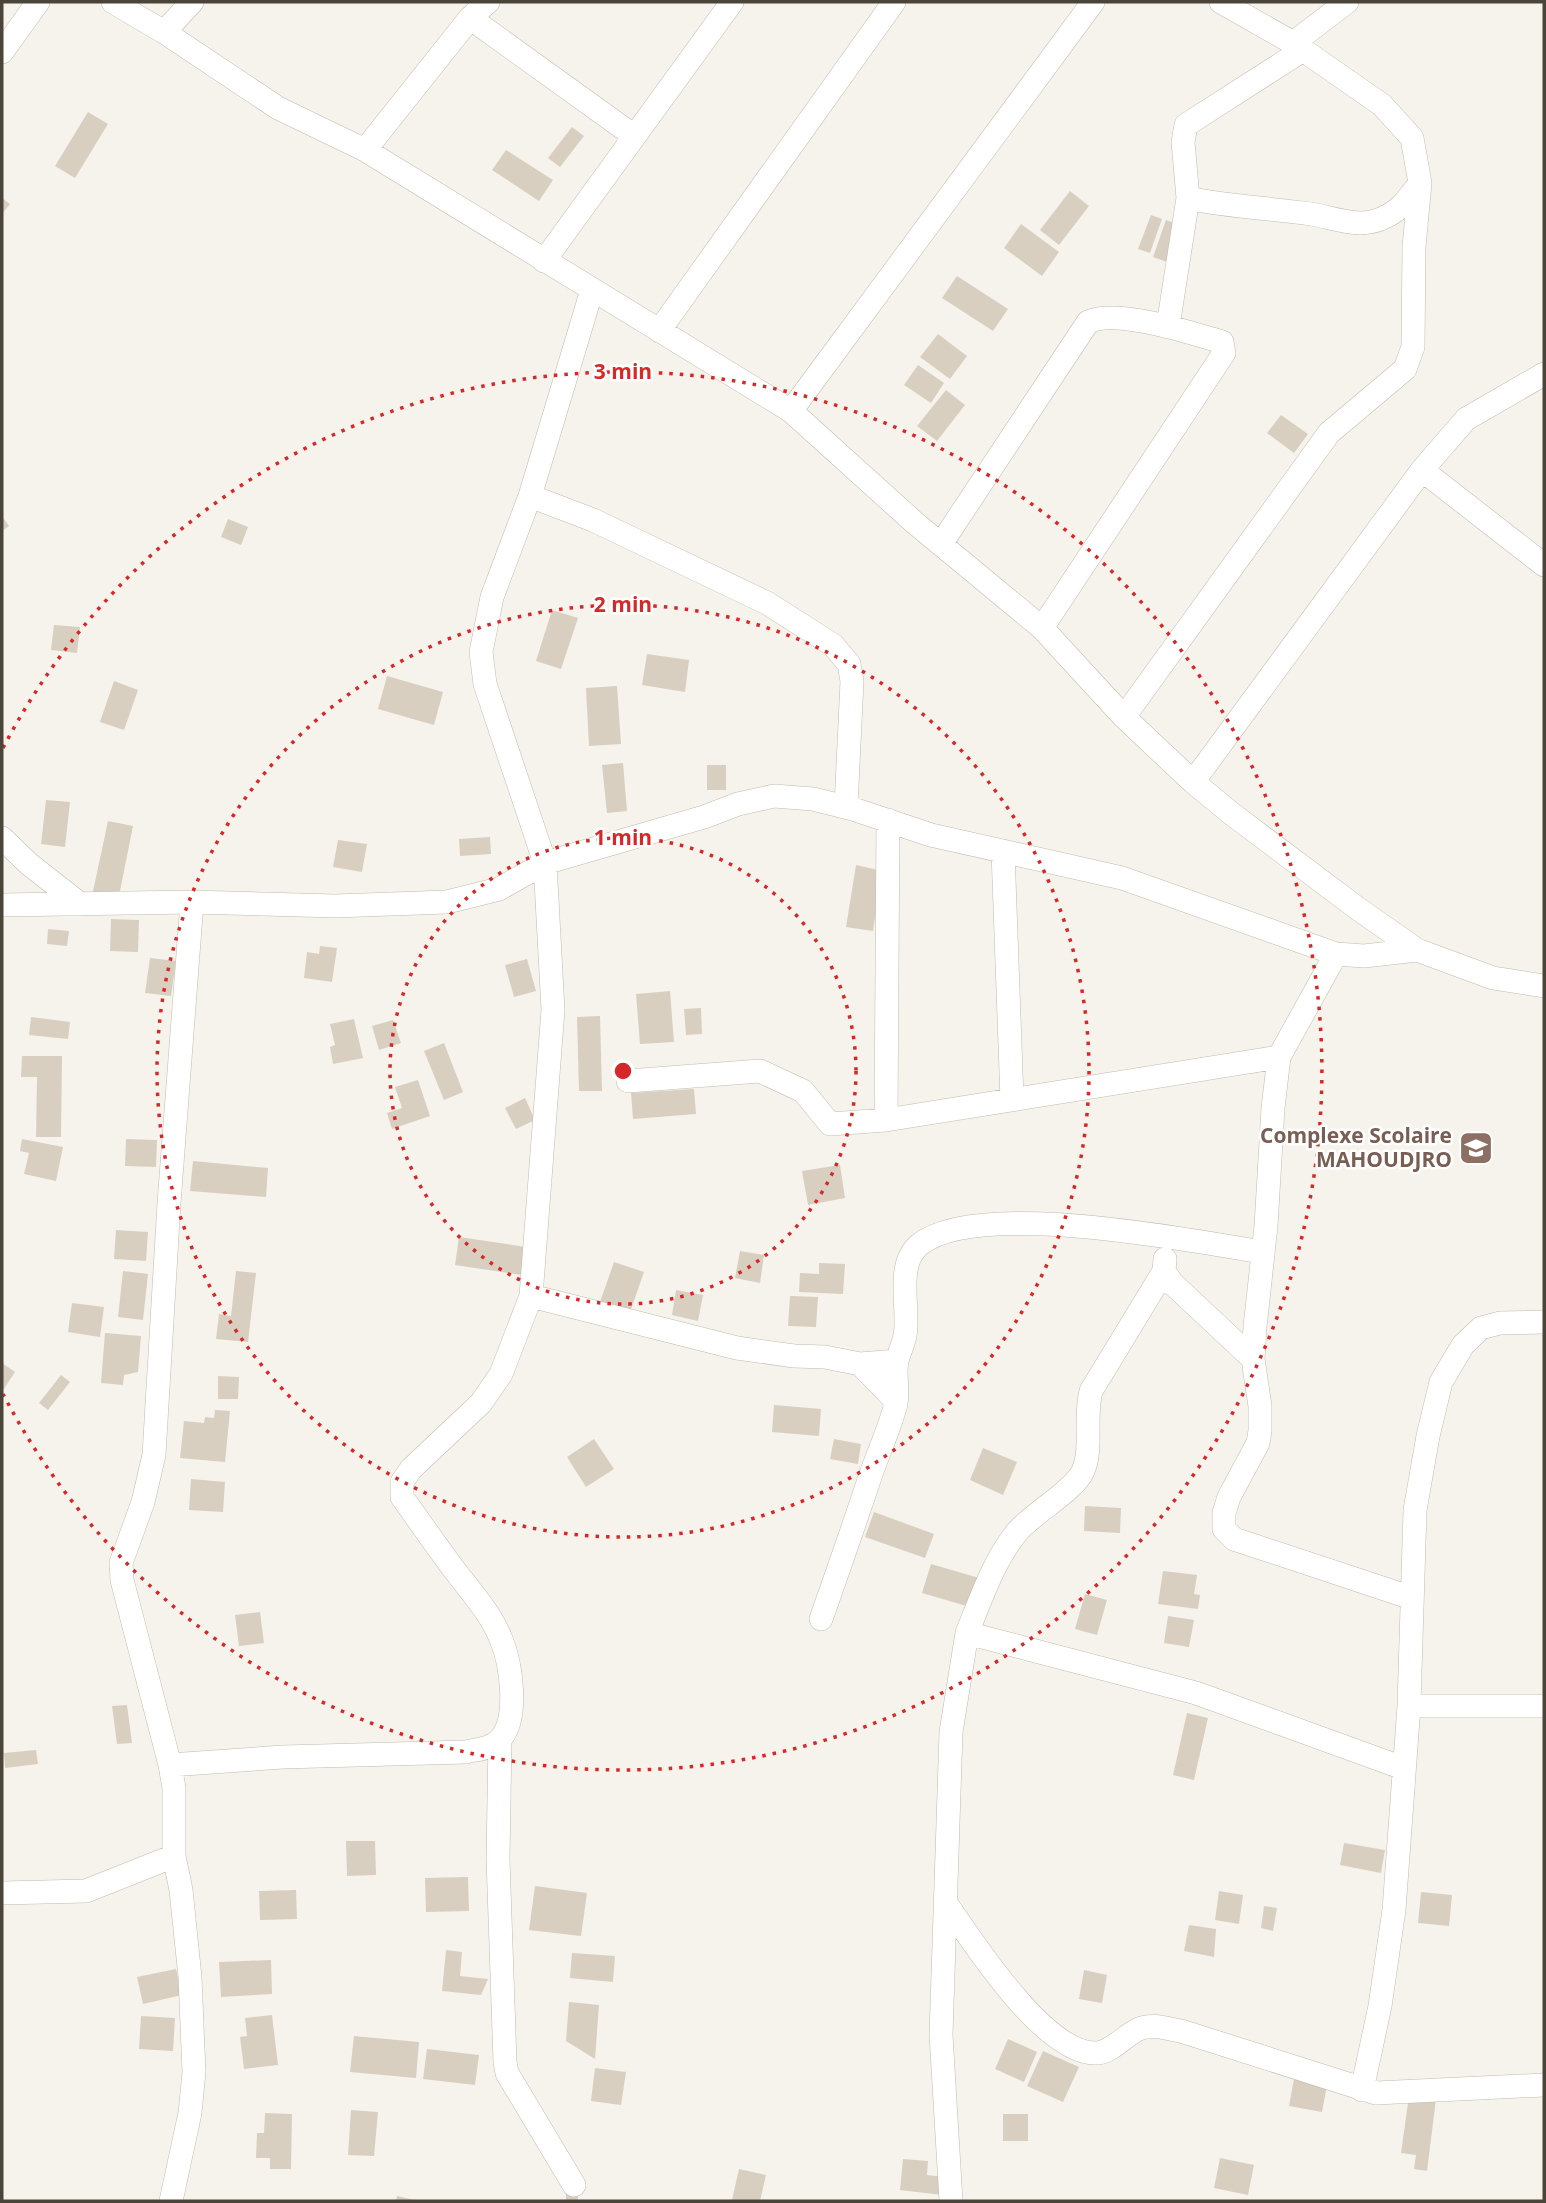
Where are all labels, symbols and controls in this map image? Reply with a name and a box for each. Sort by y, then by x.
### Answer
text: 3 min [594,357,652,385]
text: 2 min [594,590,652,618]
text: 1 min [594,823,652,851]
centre of rings [611,1059,635,1083]
place label: Complexe Scolaire MAHOUDJRO [1260,1121,1452,1173]
school or university icon: Complexe Scolaire MAHOUDJRO [1457,1129,1495,1167]

